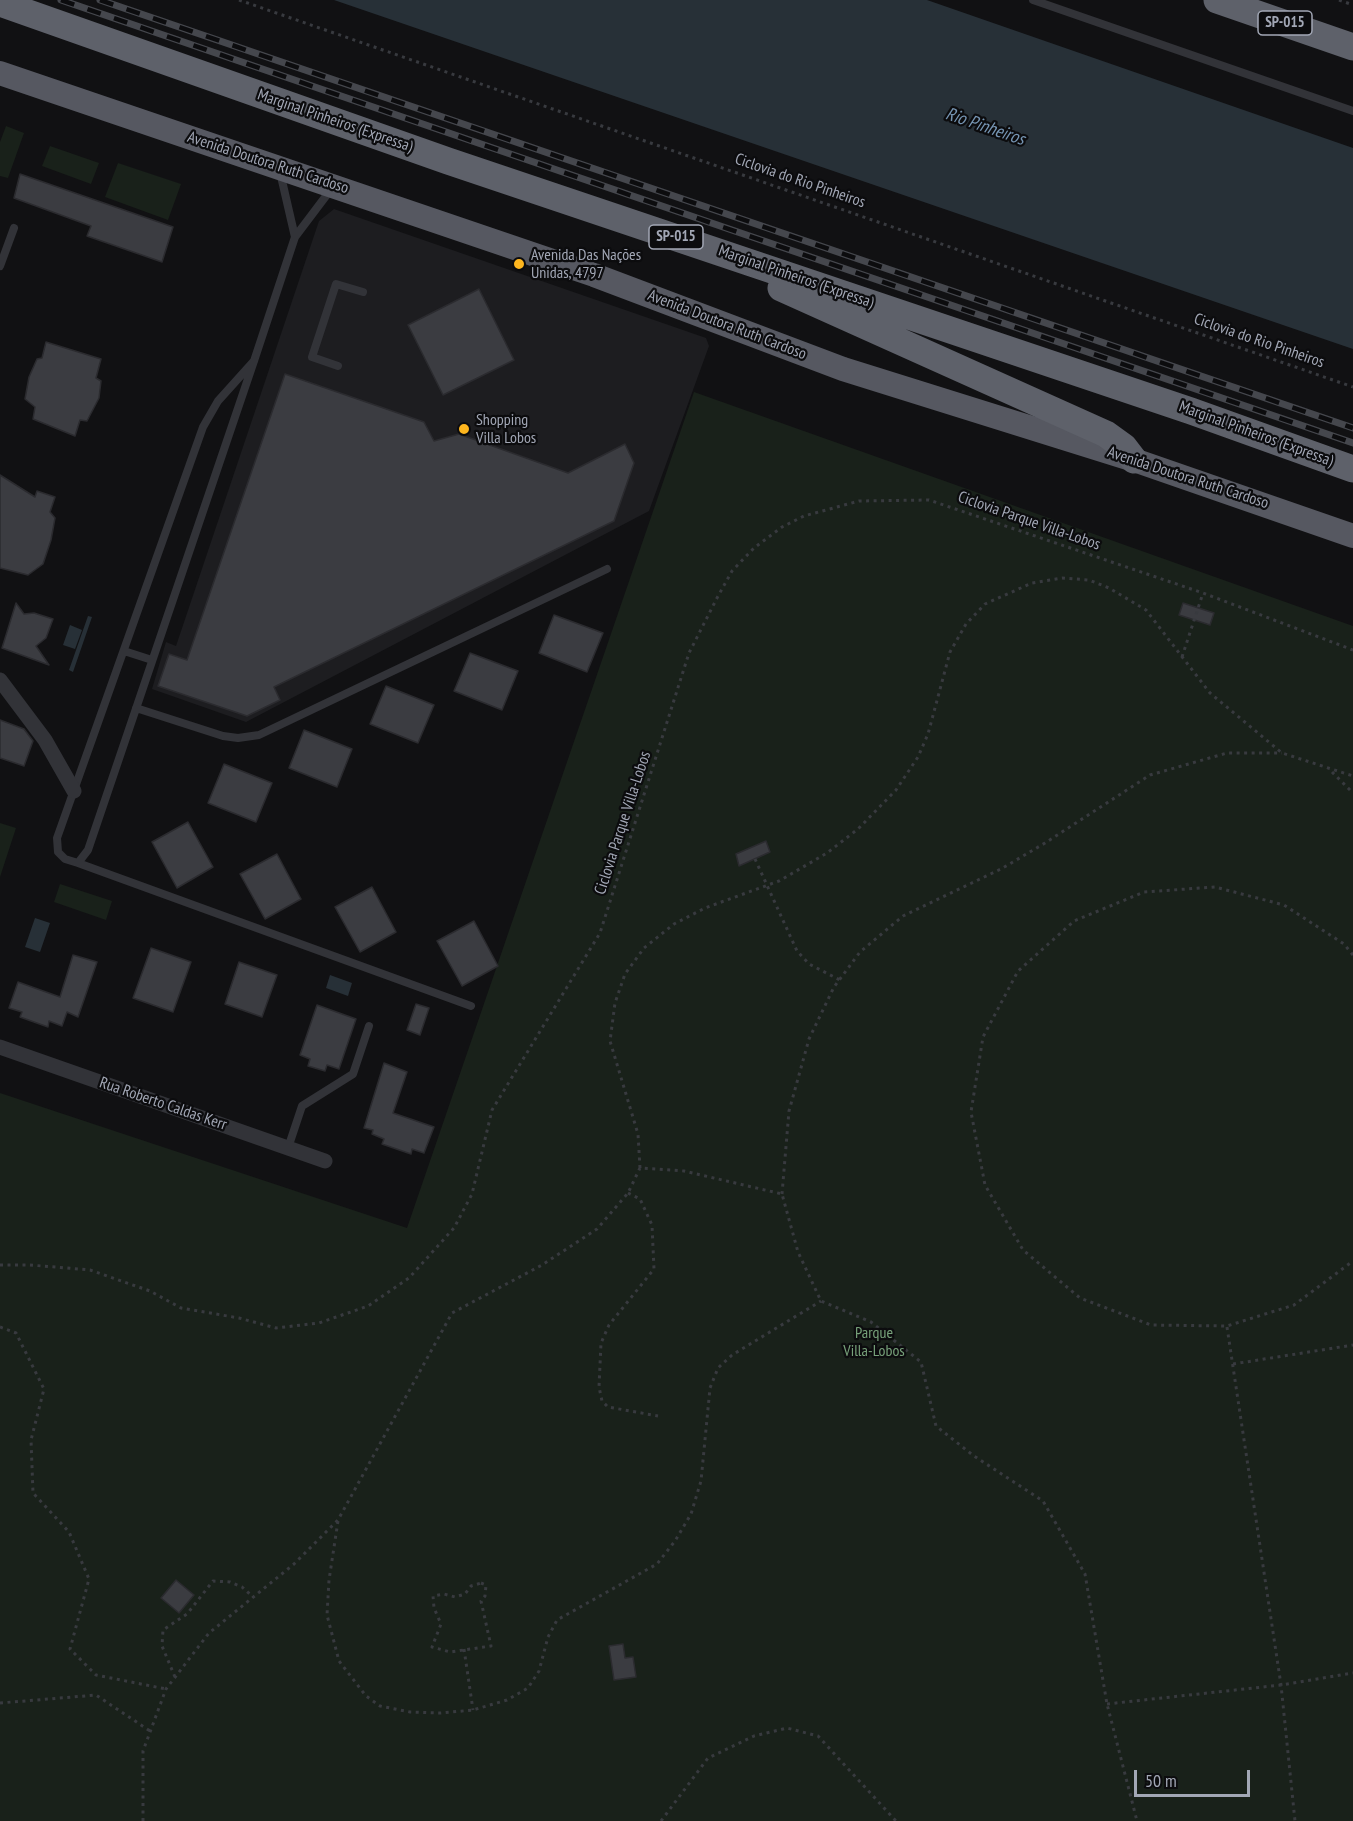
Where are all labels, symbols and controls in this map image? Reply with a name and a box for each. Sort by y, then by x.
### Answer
road number: SP-015 [1258,11,1312,35]
street label: Marginal Pinheiros (Expressa) [255,85,415,157]
water label: Rio Pinheiros [943,103,1027,151]
street label: Avenida Doutora Ruth Cardoso [185,128,351,198]
street label: Ciclovia do Rio Pinheiros [732,150,868,212]
road number: SP-015 [649,225,703,249]
street label: Marginal Pinheiros (Expressa) [716,241,876,313]
place label: Avenida Das Nações Unidas, 4797 [531,245,641,283]
marker: Avenida Das Nações Unidas, 4797 [512,257,526,271]
street label: Avenida Doutora Ruth Cardoso [645,286,809,364]
street label: Ciclovia do Rio Pinheiros [1191,310,1327,372]
street label: Marginal Pinheiros (Expressa) [1176,397,1336,471]
place label: Shopping Villa Lobos [476,410,536,448]
marker: Shopping Villa Lobos [457,422,471,436]
street label: Avenida Doutora Ruth Cardoso [1105,443,1271,513]
street label: Ciclovia Parque Villa-Lobos [955,488,1103,554]
street label: Ciclovia Parque Villa-Lobos [591,749,655,897]
street label: Rua Roberto Caldas Kerr [97,1073,229,1135]
park label: Parque Villa-Lobos [843,1323,905,1361]
scale bar [1137,1758,1252,1796]
text: 50 m [1145,1769,1177,1792]

